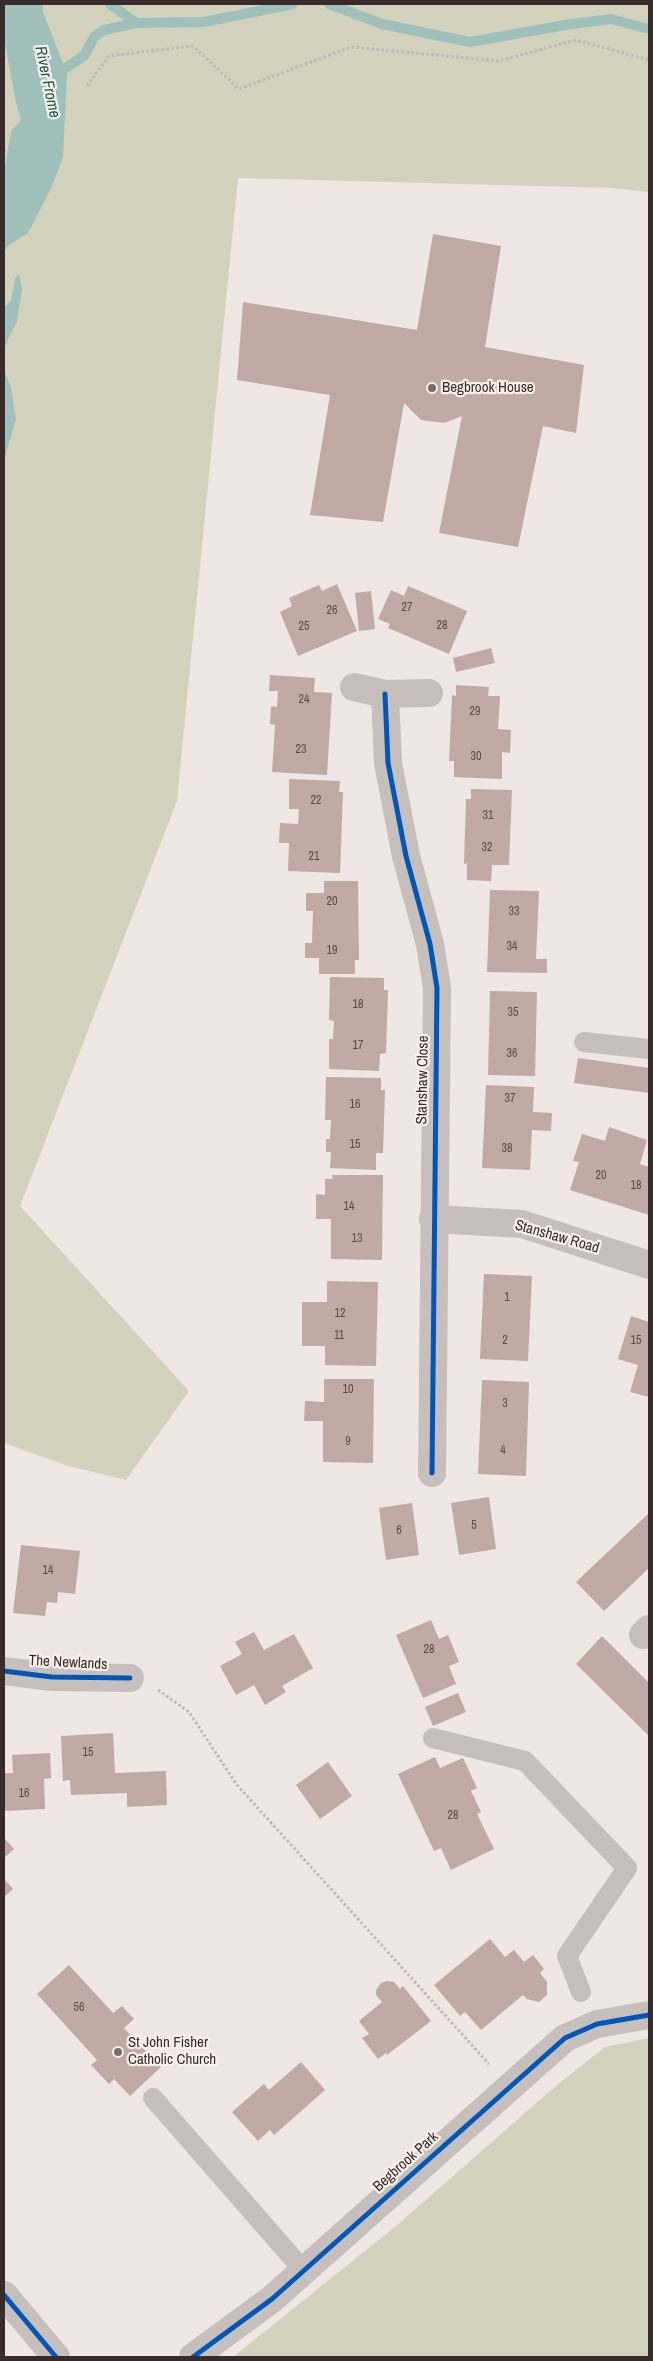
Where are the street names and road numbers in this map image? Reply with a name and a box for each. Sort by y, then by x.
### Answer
street label: Stanshaw Close [413,1035,433,1125]
street label: Stanshaw Road [513,1216,601,1258]
street label: The Newlands [28,1652,108,1674]
street label: Begbrook Park [370,2128,442,2196]

